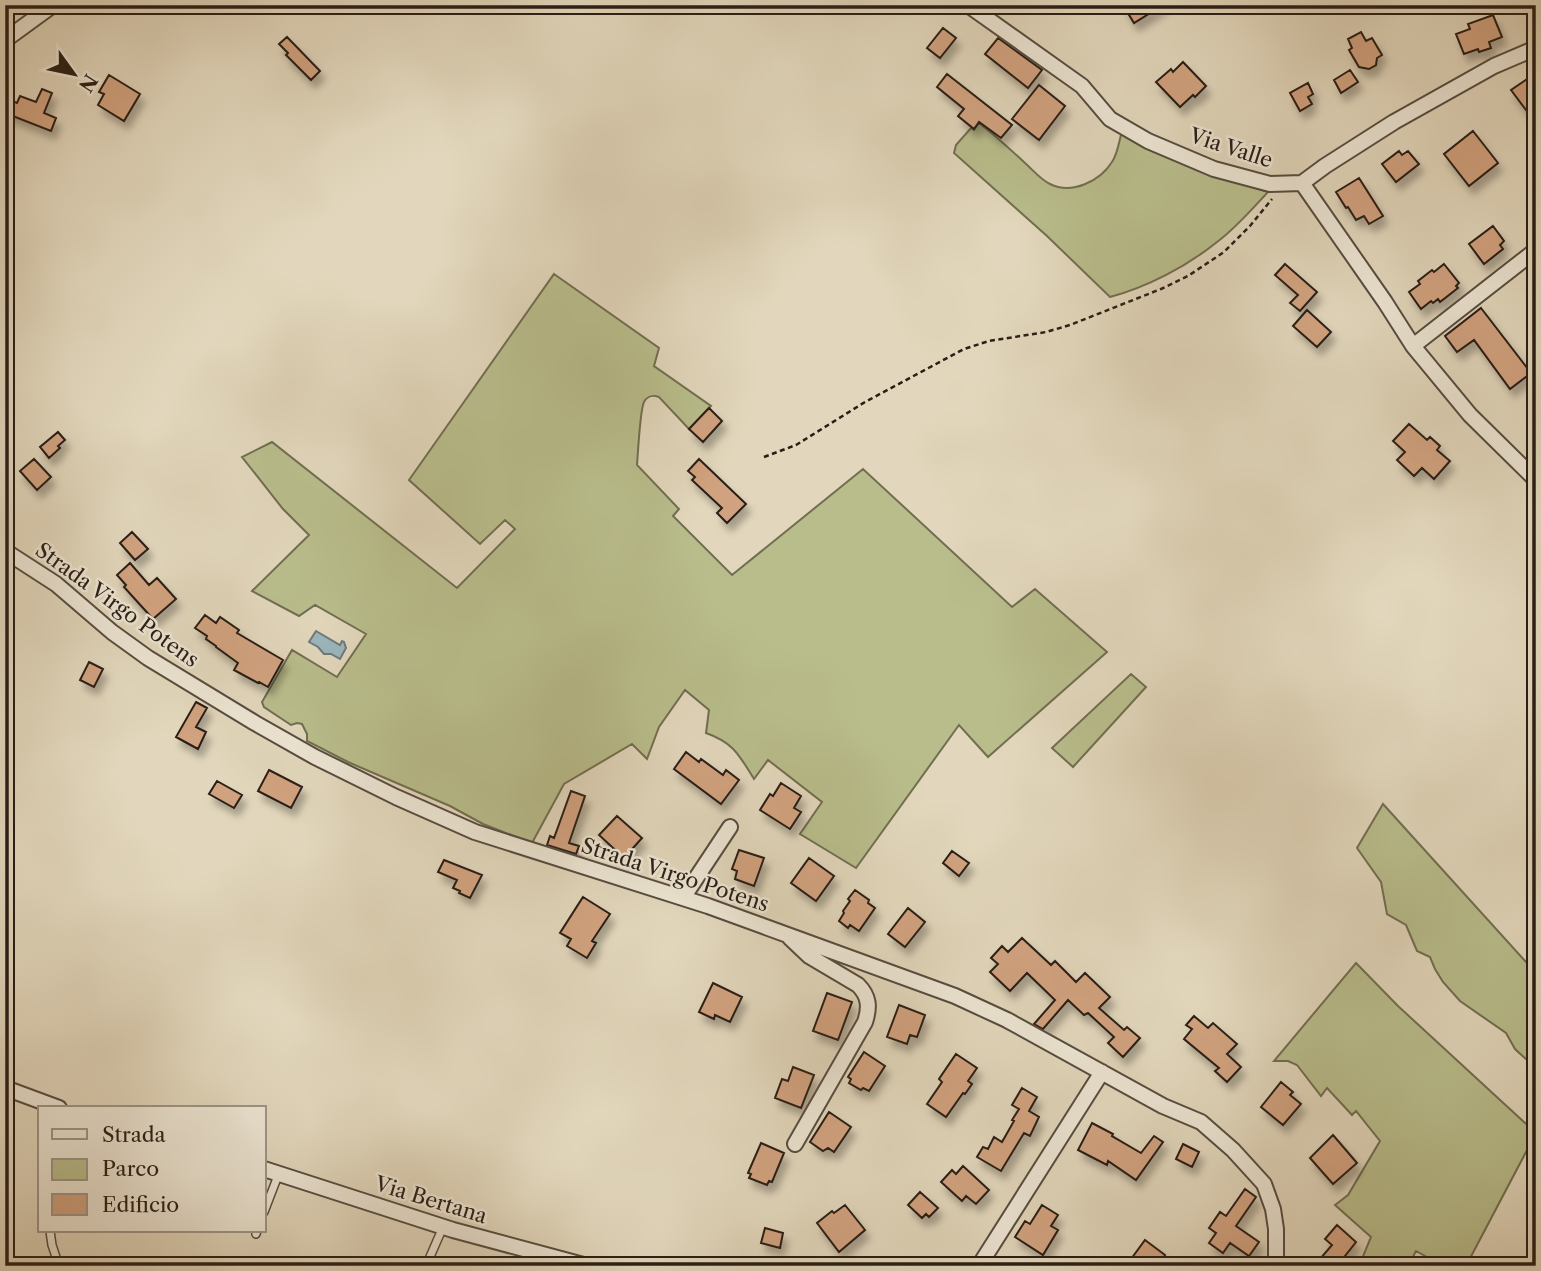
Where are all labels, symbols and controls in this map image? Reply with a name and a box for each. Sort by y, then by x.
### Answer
north arrow [38,38,108,108]
text: N [74,70,102,96]
street label: Via Valle [1186,122,1276,173]
street label: Strada Virgo Potens [31,537,204,672]
street label: Strada Virgo Potens [578,832,772,917]
legend [38,1106,266,1232]
text: Strada [102,1122,167,1147]
text: Parco [102,1156,159,1181]
street label: Via Bertana [371,1170,491,1229]
text: Edificio [102,1192,179,1217]

